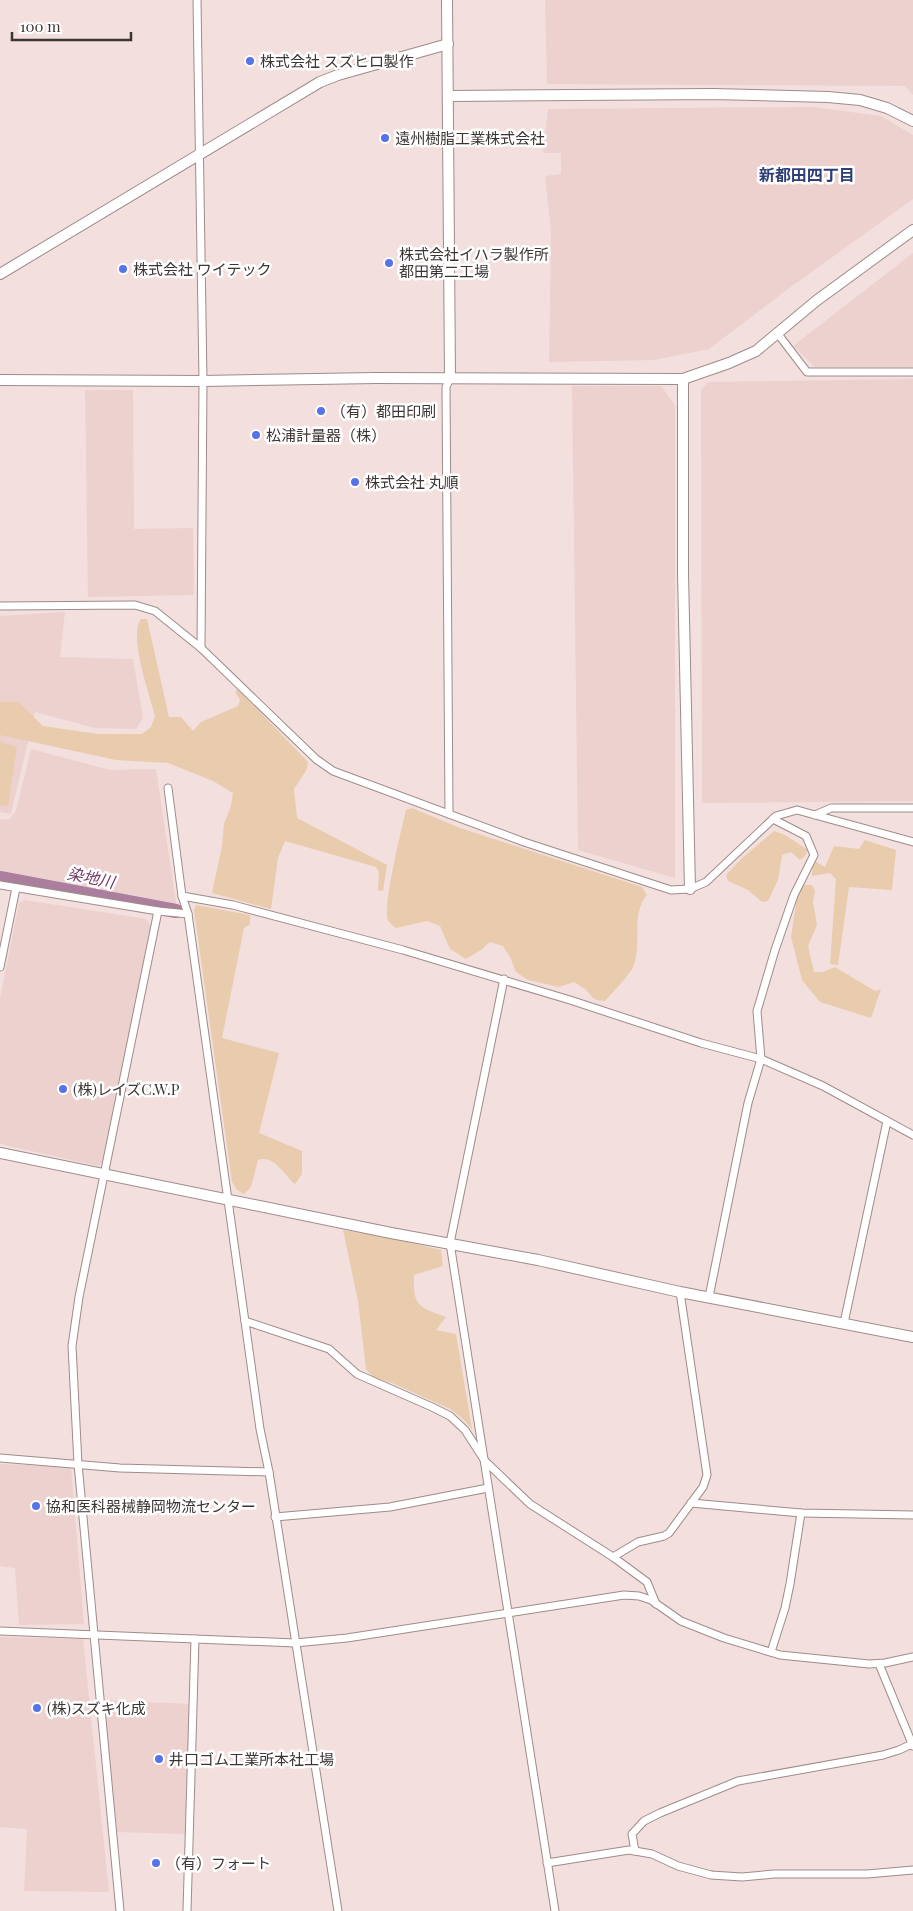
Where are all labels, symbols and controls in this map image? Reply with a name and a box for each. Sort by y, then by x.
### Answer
scale bar [12,10,131,42]
text: 100 m [20,16,61,36]
place label: 株式会社 スズヒロ製作 [260,51,414,71]
marker: 株式会社 スズヒロ製作 [244,55,256,67]
place label: 遠州樹脂工業株式会社 [395,128,545,148]
marker: 遠州樹脂工業株式会社 [379,132,391,144]
district label: 新都田四丁目 [759,164,855,185]
place label: 株式会社イハラ製作所 都田第二工場 [399,244,549,281]
marker: 株式会社イハラ製作所 都田第二工場 [383,257,395,269]
place label: 株式会社 ワイテック [133,259,271,279]
marker: 株式会社 ワイテック [117,263,129,275]
place label: （有）都田印刷 [331,401,436,421]
marker: （有）都田印刷 [315,405,327,417]
place label: 松浦計量器（株） [266,425,386,445]
marker: 松浦計量器（株） [250,429,262,441]
place label: 株式会社 丸順 [365,472,459,492]
marker: 株式会社 丸順 [349,476,361,488]
water label: 染地川 [65,862,119,892]
place label: (株)レイズC.W.P [73,1079,180,1099]
marker: (株)レイズC.W.P [57,1083,69,1095]
place label: 協和医科器械静岡物流センター [46,1496,256,1516]
marker: 協和医科器械静岡物流センター [30,1500,42,1512]
place label: (株)スズキ化成 [47,1698,146,1718]
marker: (株)スズキ化成 [31,1702,43,1714]
place label: 井口ゴム工業所本社工場 [169,1749,334,1769]
marker: 井口ゴム工業所本社工場 [153,1753,165,1765]
place label: （有）フォート [166,1853,271,1873]
marker: （有）フォート [150,1857,162,1869]

